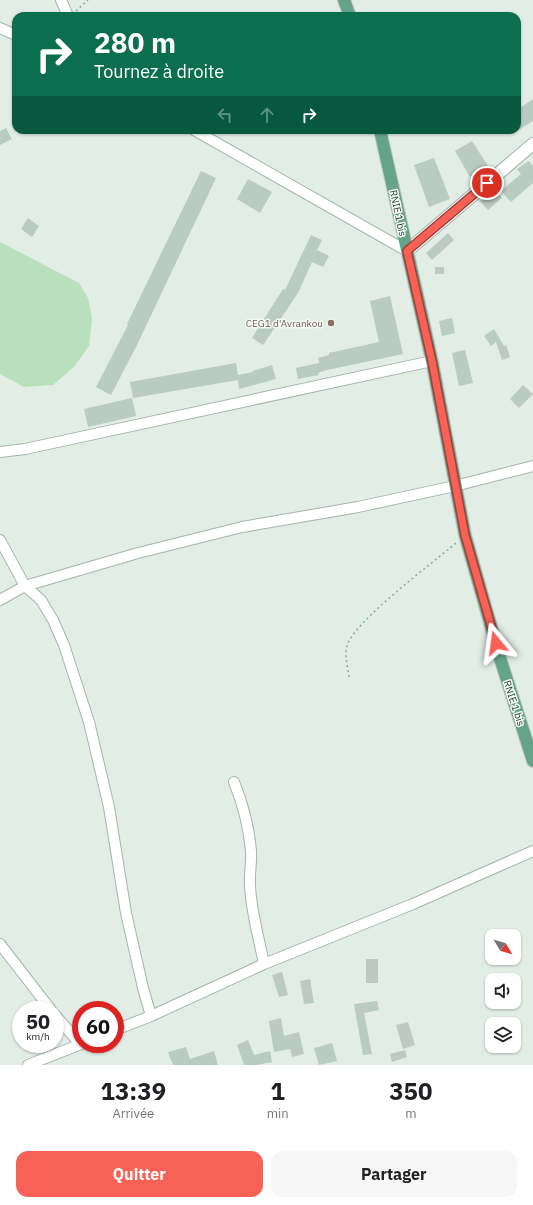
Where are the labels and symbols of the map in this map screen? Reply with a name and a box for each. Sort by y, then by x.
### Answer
pin [470,166,504,200]
street label: RNIE 1 bis [387,189,409,238]
place label: CEG1 d'Avrankou [246,317,323,330]
marker: CEG1 d'Avrankou [326,318,336,328]
position arrow [475,622,517,664]
street label: RNIE 1 bis [501,679,528,728]
north arrow [485,929,521,965]
speed limit sign: 60 [72,1001,124,1053]

